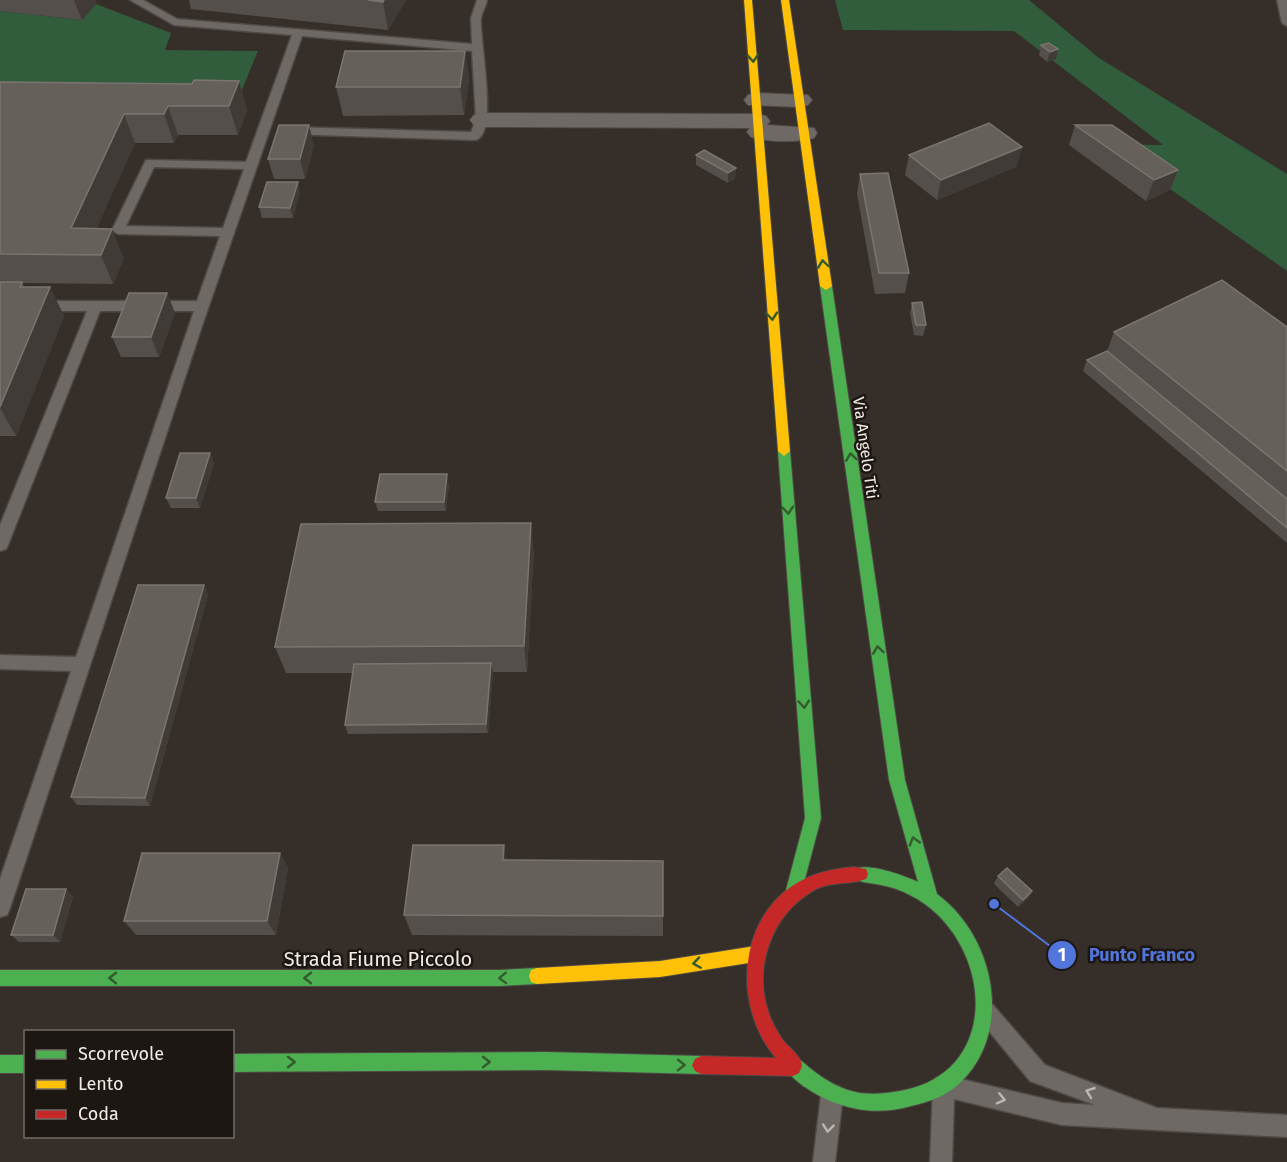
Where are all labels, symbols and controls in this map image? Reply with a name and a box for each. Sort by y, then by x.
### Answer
one-way arrow [746,54,759,63]
one-way arrow [818,259,830,269]
one-way arrow [765,311,778,320]
street label: Via Angelo Titi [849,396,882,500]
one-way arrow [845,452,857,462]
one-way arrow [781,505,794,514]
one-way arrow [873,645,885,655]
one-way arrow [797,700,810,709]
one-way arrow [909,836,922,846]
callout: Punto Franco [1047,937,1207,973]
text: 1 [1058,944,1066,966]
text: Punto Franco [1089,944,1195,966]
street label: Strada Fiume Piccolo [284,947,472,971]
one-way arrow [692,956,702,968]
one-way arrow [498,971,507,984]
one-way arrow [108,972,117,984]
one-way arrow [303,972,312,984]
legend [24,1030,234,1138]
text: Scorrevole [78,1043,164,1065]
one-way arrow [481,1055,490,1068]
one-way arrow [286,1056,295,1068]
one-way arrow [676,1058,685,1071]
text: Lento [78,1073,124,1095]
one-way arrow [1085,1087,1096,1099]
one-way arrow [995,1092,1005,1105]
text: Coda [78,1103,119,1125]
one-way arrow [822,1123,835,1132]

